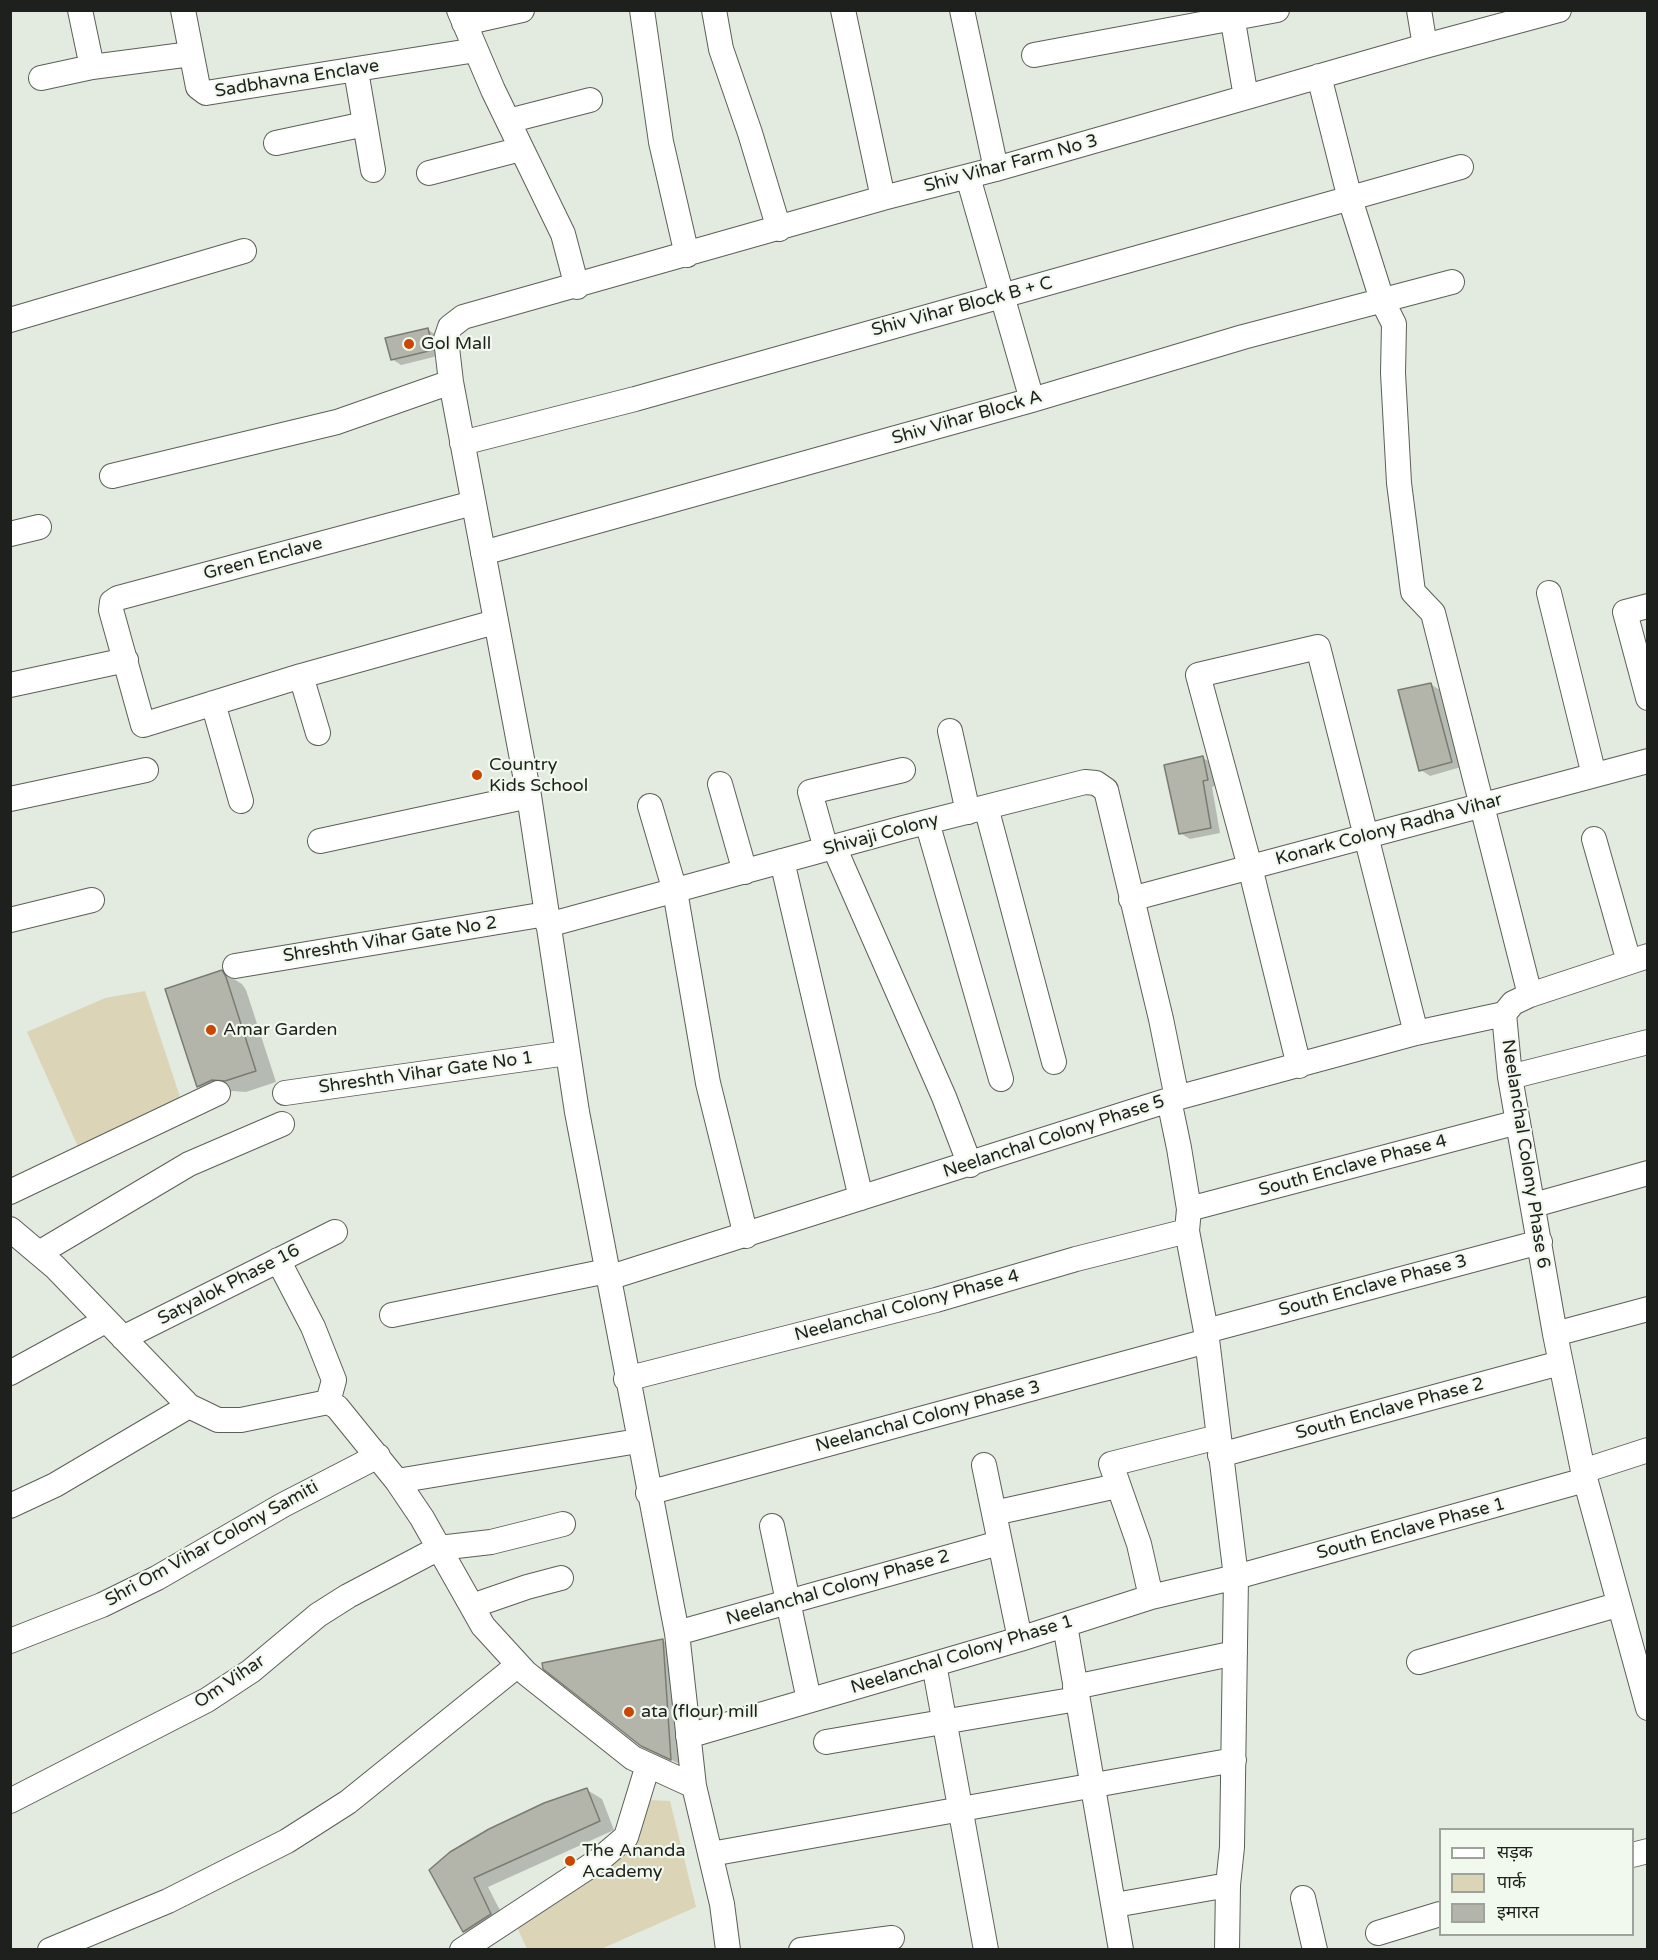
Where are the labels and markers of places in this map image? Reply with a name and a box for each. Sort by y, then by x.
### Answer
place label: Gol Mall [421,333,491,355]
marker: Gol Mall [402,337,416,351]
place label: Country Kids School [489,754,588,796]
marker: Country Kids School [470,768,484,782]
place label: Amar Garden [223,1019,337,1041]
marker: Amar Garden [204,1023,218,1037]
place label: ata (flour) mill [641,1701,758,1723]
marker: ata (flour) mill [622,1705,636,1719]
place label: The Ananda Academy [582,1840,686,1882]
marker: The Ananda Academy [563,1854,577,1868]

